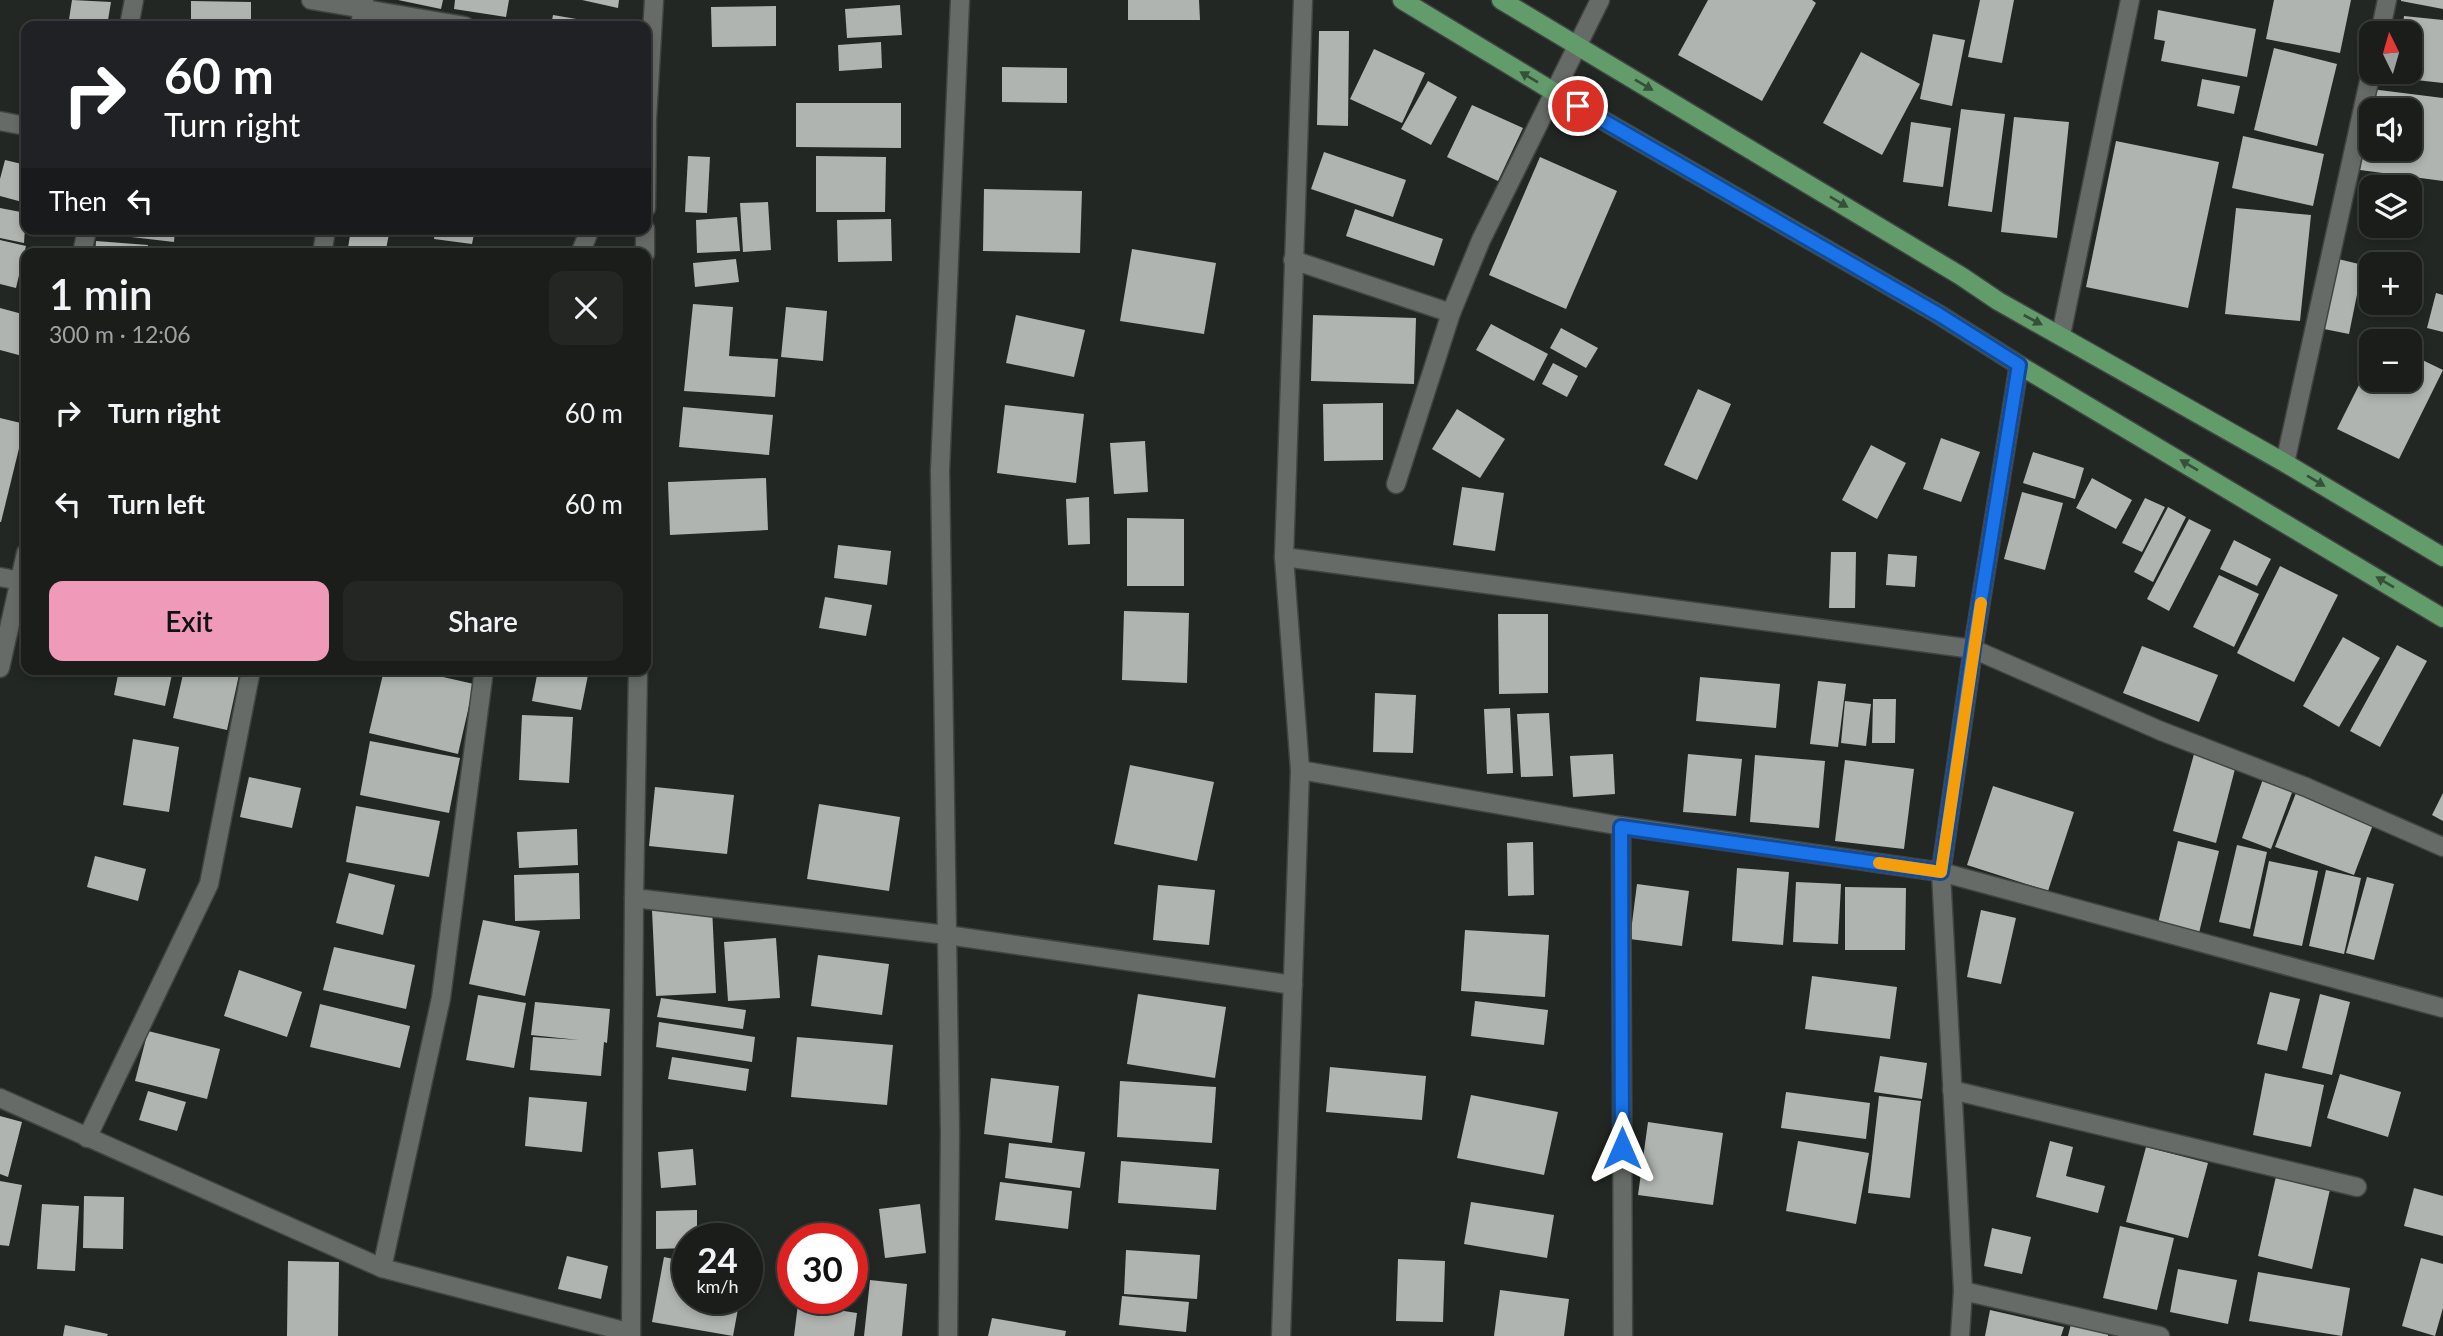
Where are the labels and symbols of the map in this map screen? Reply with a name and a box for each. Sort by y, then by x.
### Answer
north arrow [2359,21,2422,84]
one-way arrow [1519,71,1538,84]
pin [1548,76,1608,136]
one-way arrow [1634,78,1653,91]
one-way arrow [1829,196,1848,208]
one-way arrow [2023,314,2043,326]
one-way arrow [2180,459,2199,472]
one-way arrow [2306,475,2325,487]
one-way arrow [2375,576,2394,589]
position arrow [1585,1111,1659,1185]
speed limit sign: 30 [777,1223,868,1314]

